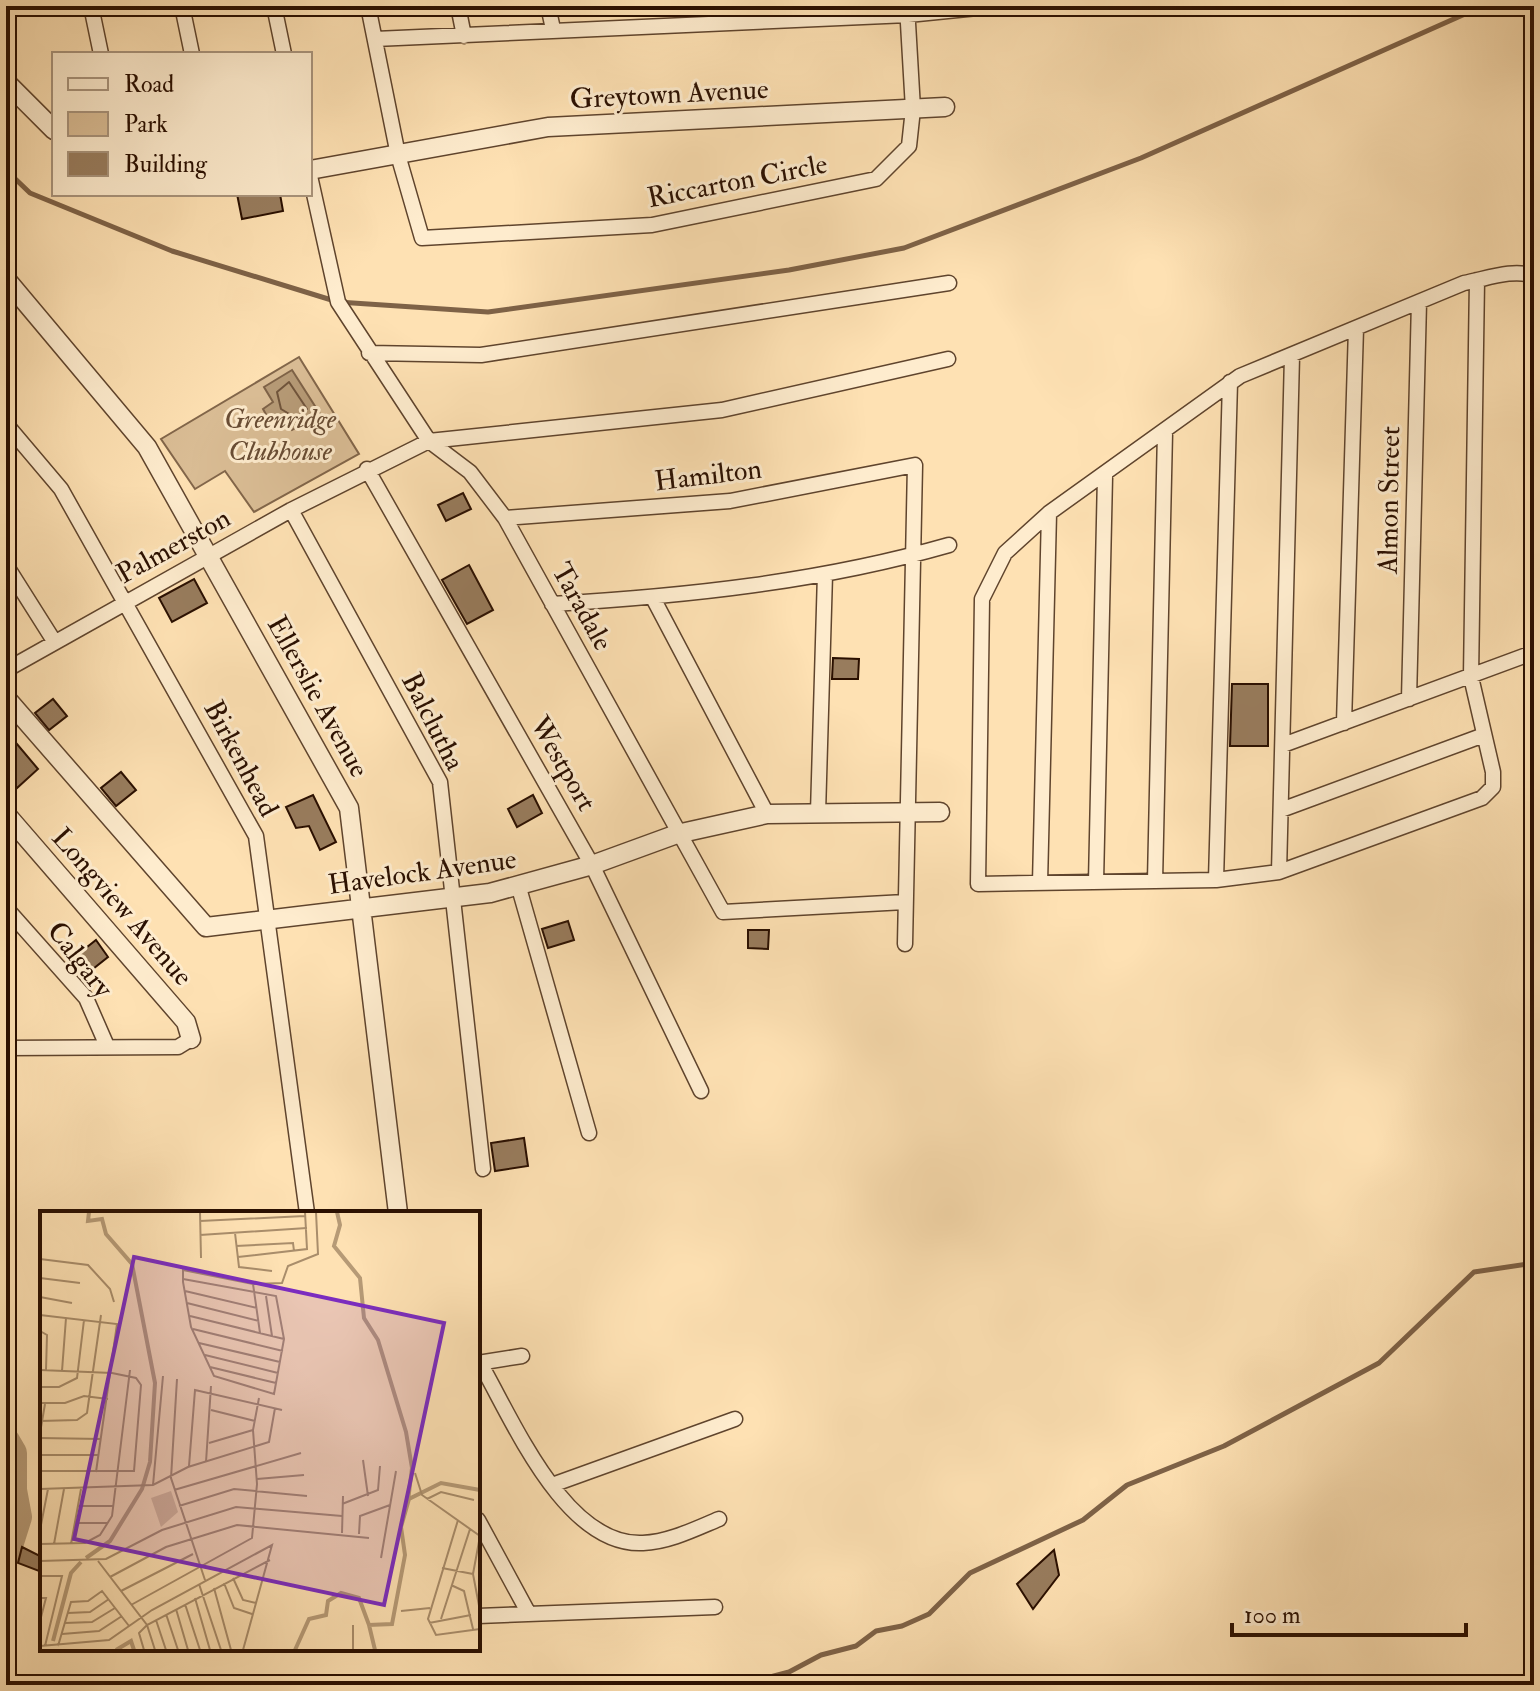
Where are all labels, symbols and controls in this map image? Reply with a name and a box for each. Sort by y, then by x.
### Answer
legend [52,52,312,196]
text: Road [124,69,174,100]
street label: Greytown Avenue [569,72,770,117]
text: Park [124,109,168,140]
street label: Riccarton Circle [644,147,831,216]
text: Building [124,149,208,180]
park label: Greenridge Clubhouse [224,402,337,469]
street label: Almon Street [1371,426,1408,575]
street label: Hamilton [653,452,764,499]
street label: Palmerston [111,501,237,592]
street label: Taradale [543,557,620,657]
street label: Ellerslie Avenue [259,610,377,784]
street label: Balclutha [393,667,472,777]
street label: Birkenhead [195,695,286,823]
street label: Westport [521,709,604,817]
street label: Longview Avenue [44,821,200,993]
street label: Havelock Avenue [326,842,519,903]
street label: Calgary [39,915,121,1006]
inset map [40,1211,480,1651]
scale bar [1232,1587,1466,1637]
text: 100 m [1244,1600,1301,1631]

